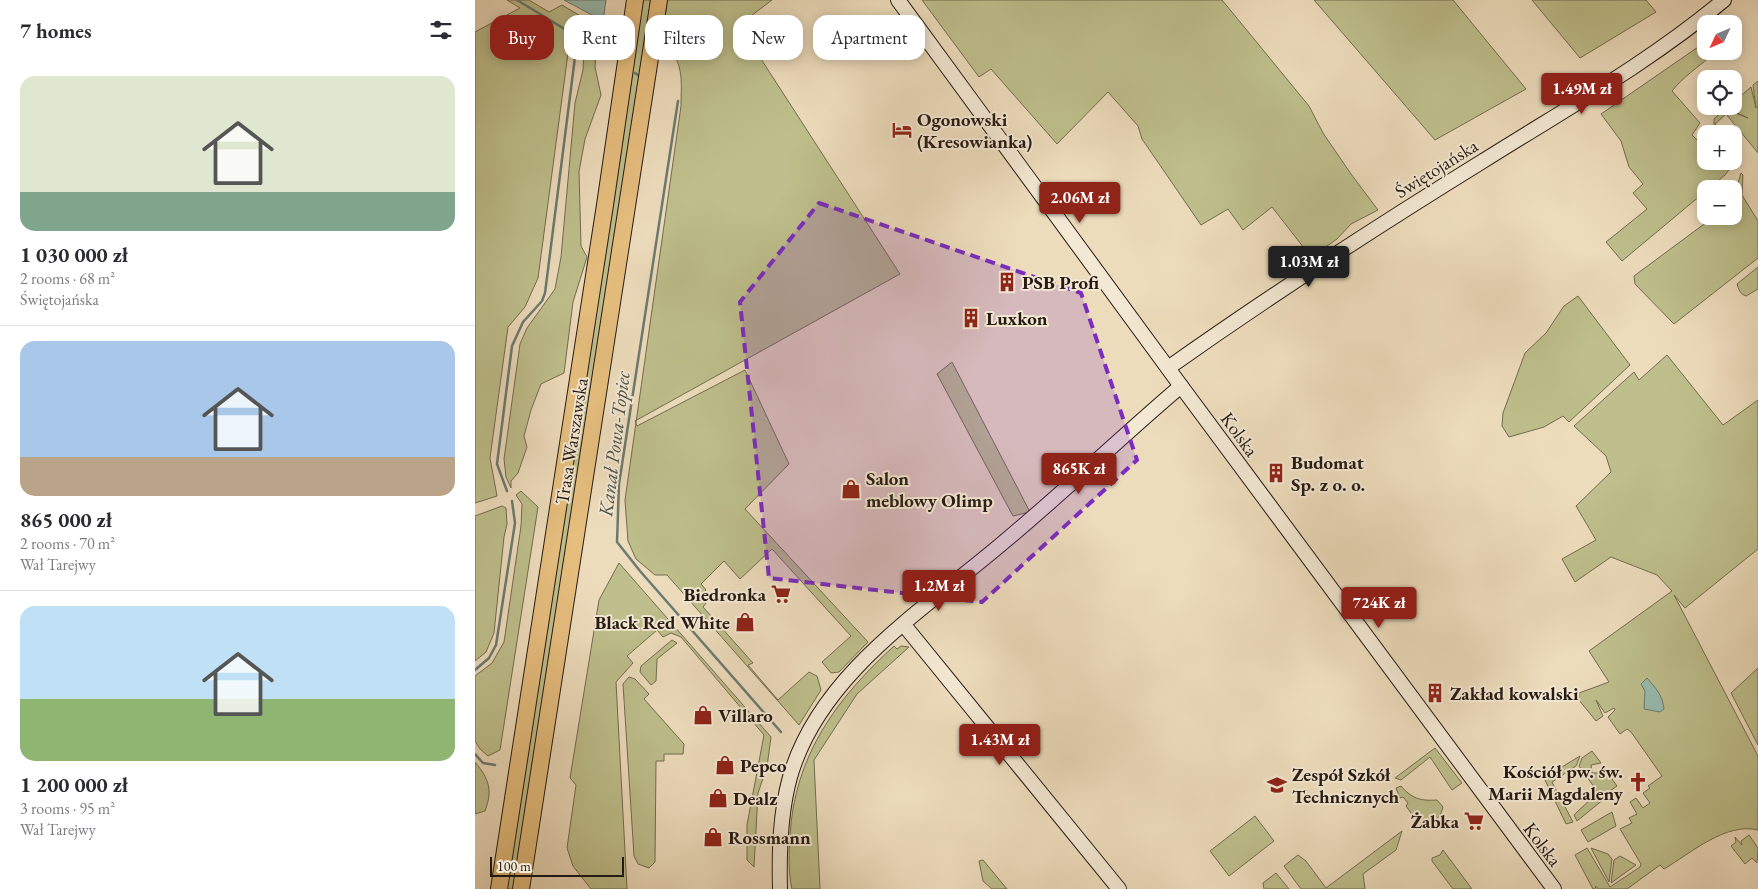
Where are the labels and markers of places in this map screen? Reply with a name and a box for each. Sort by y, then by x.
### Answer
pin: 1.49M zł [1530,72,1634,115]
place label: Ogonowski (Kresowianka) [917,107,1033,154]
hotel icon: Ogonowski (Kresowianka) [891,119,913,141]
pin: 2.06M zł [1028,182,1132,224]
pin: 1.03M zł [1257,246,1361,288]
place label: PSB Profi [1022,270,1099,295]
building icon: PSB Profi [996,271,1018,293]
place label: Luxkon [986,306,1048,331]
building icon: Luxkon [960,307,982,329]
place label: Budomat Sp. z o. o. [1291,450,1365,497]
pin: 865K zł [1033,452,1125,495]
building icon: Budomat Sp. z o. o. [1265,462,1287,484]
place label: Salon meblowy Olimp [866,466,993,513]
shop icon: Salon meblowy Olimp [840,478,862,500]
pin: 1.2M zł [893,570,985,612]
place label: Biedronka [683,582,767,607]
supermarket icon: Biedronka [770,583,792,605]
pin: 724K zł [1333,586,1425,629]
place label: Black Red White [594,610,730,635]
shop icon: Black Red White [734,611,756,633]
place label: Zakład kowalski [1450,681,1579,706]
building icon: Zakład kowalski [1424,682,1446,704]
place label: Villaro [718,703,773,728]
shop icon: Villaro [692,704,714,726]
pin: 1.43M zł [948,724,1052,766]
place label: Pepco [740,753,787,778]
shop icon: Pepco [714,754,736,776]
place label: Kościół pw. św. Marii Magdaleny [1488,759,1624,806]
place label: Zespół Szkół Technicznych [1292,762,1400,809]
church icon: Kościół pw. św. Marii Magdaleny [1627,771,1649,793]
school or university icon: Zespół Szkół Technicznych [1266,774,1288,796]
place label: Dealz [733,786,778,811]
shop icon: Dealz [707,787,729,809]
place label: Żabka [1411,809,1460,834]
supermarket icon: Żabka [1463,810,1485,832]
place label: Rossmann [728,825,811,850]
shop icon: Rossmann [702,826,724,848]

